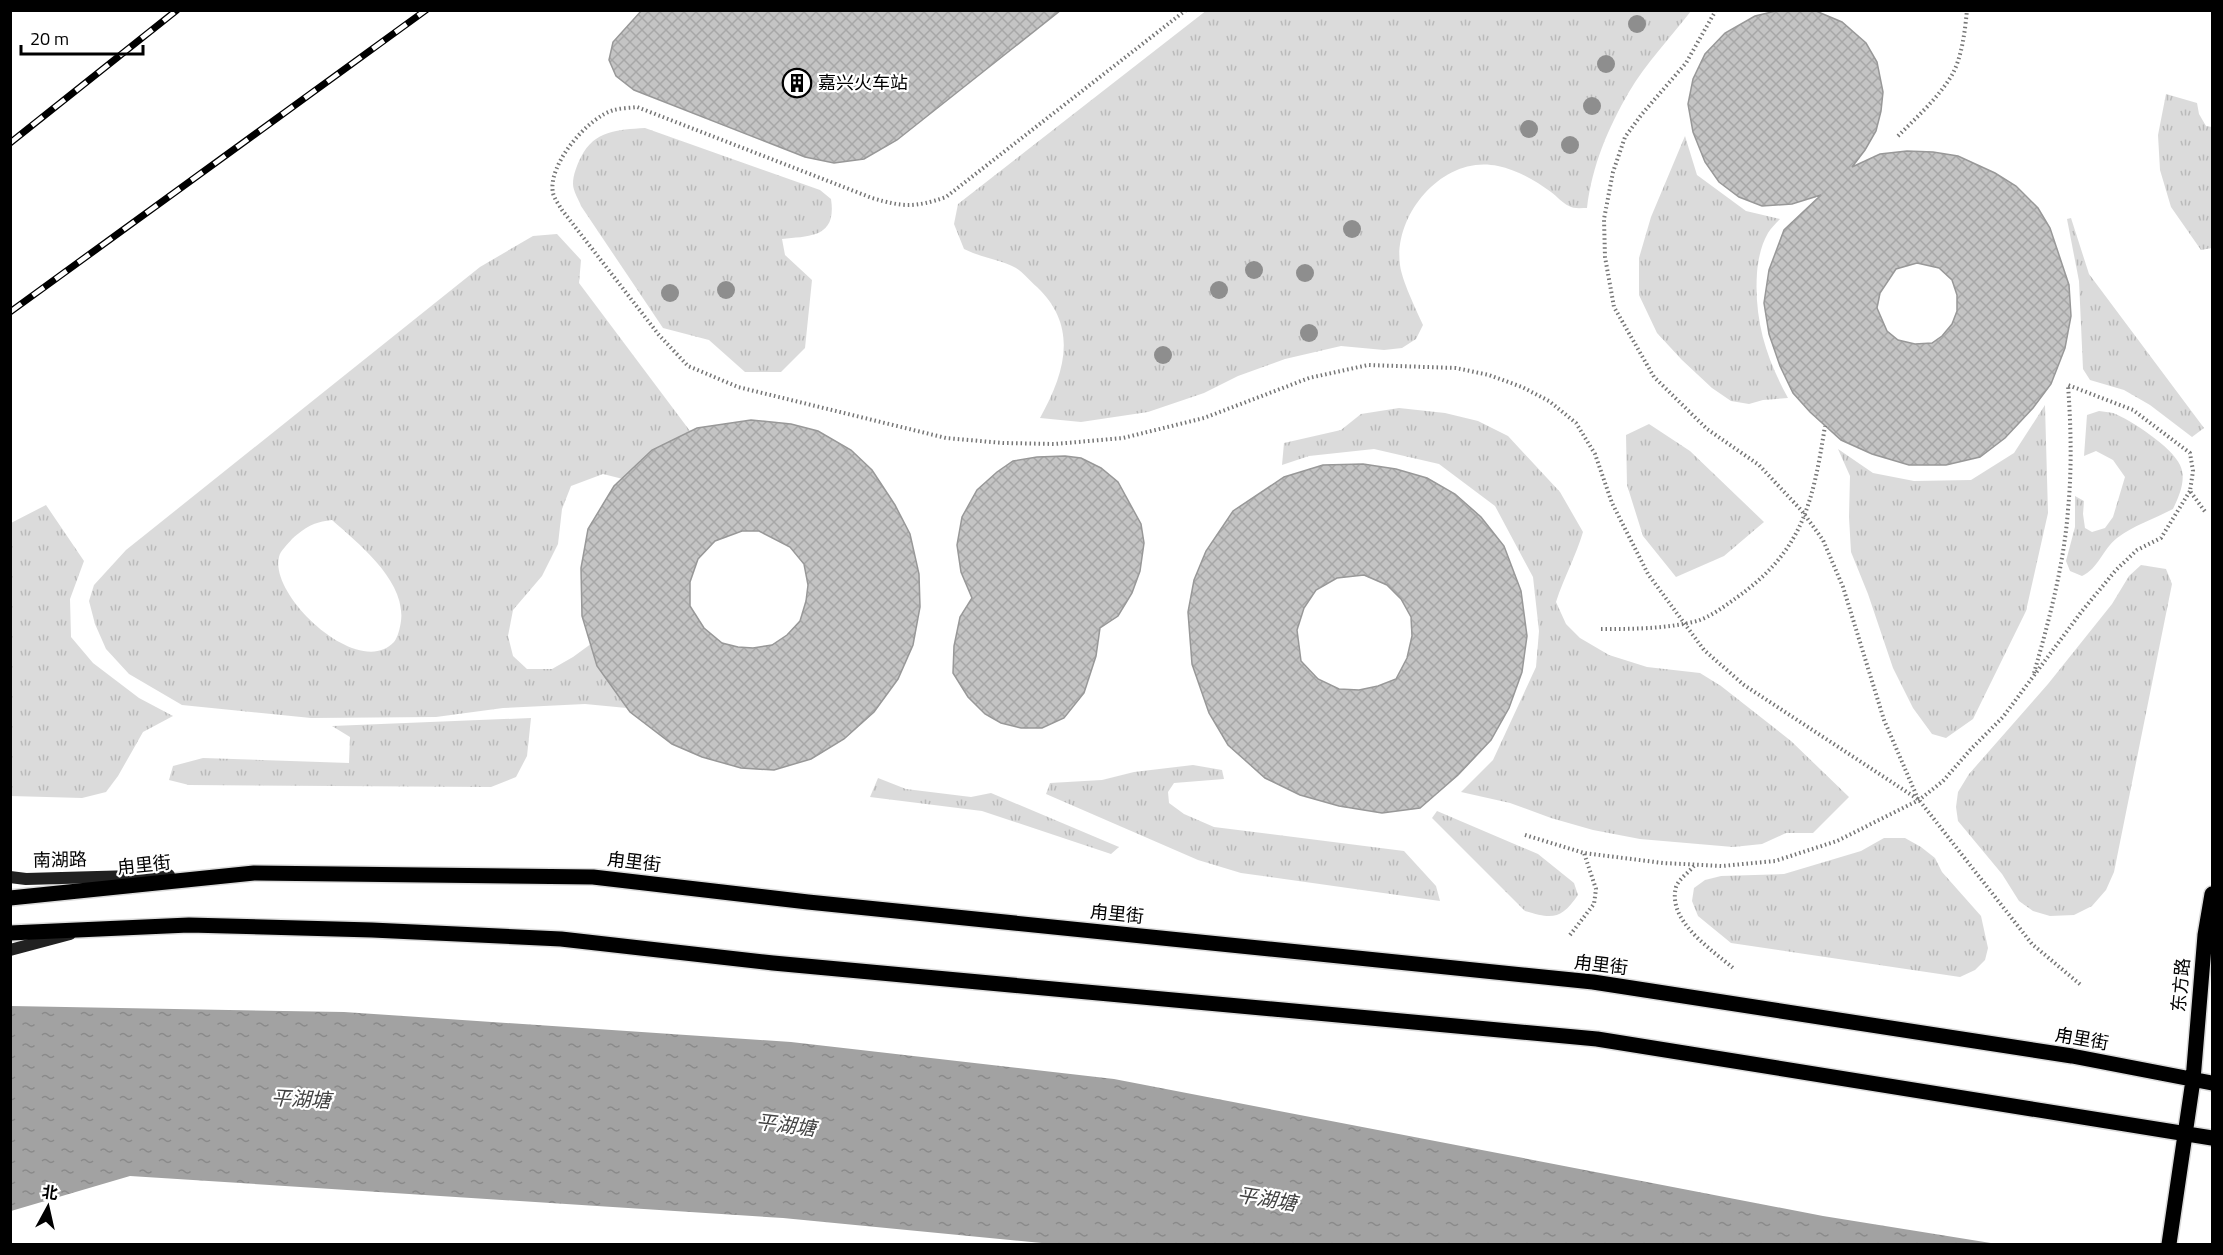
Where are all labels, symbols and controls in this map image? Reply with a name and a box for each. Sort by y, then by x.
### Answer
scale bar [21,18,142,56]
text: 20 m [30,25,69,52]
building icon: 嘉兴火车站 [781,67,813,99]
place label: 嘉兴火车站 [818,69,908,96]
street label: 甪里街 [606,845,663,878]
street label: 南湖路 [33,846,87,873]
street label: 甪里街 [116,848,172,881]
street label: 甪里街 [1089,897,1145,930]
street label: 甪里街 [1573,948,1630,981]
street label: 东方路 [2165,957,2196,1013]
street label: 甪里街 [2053,1021,2111,1056]
water label: 平湖塘 [270,1081,335,1116]
water label: 平湖塘 [754,1105,821,1144]
north arrow [18,1177,78,1237]
text: 北 [40,1179,60,1205]
water label: 平湖塘 [1235,1179,1302,1219]

